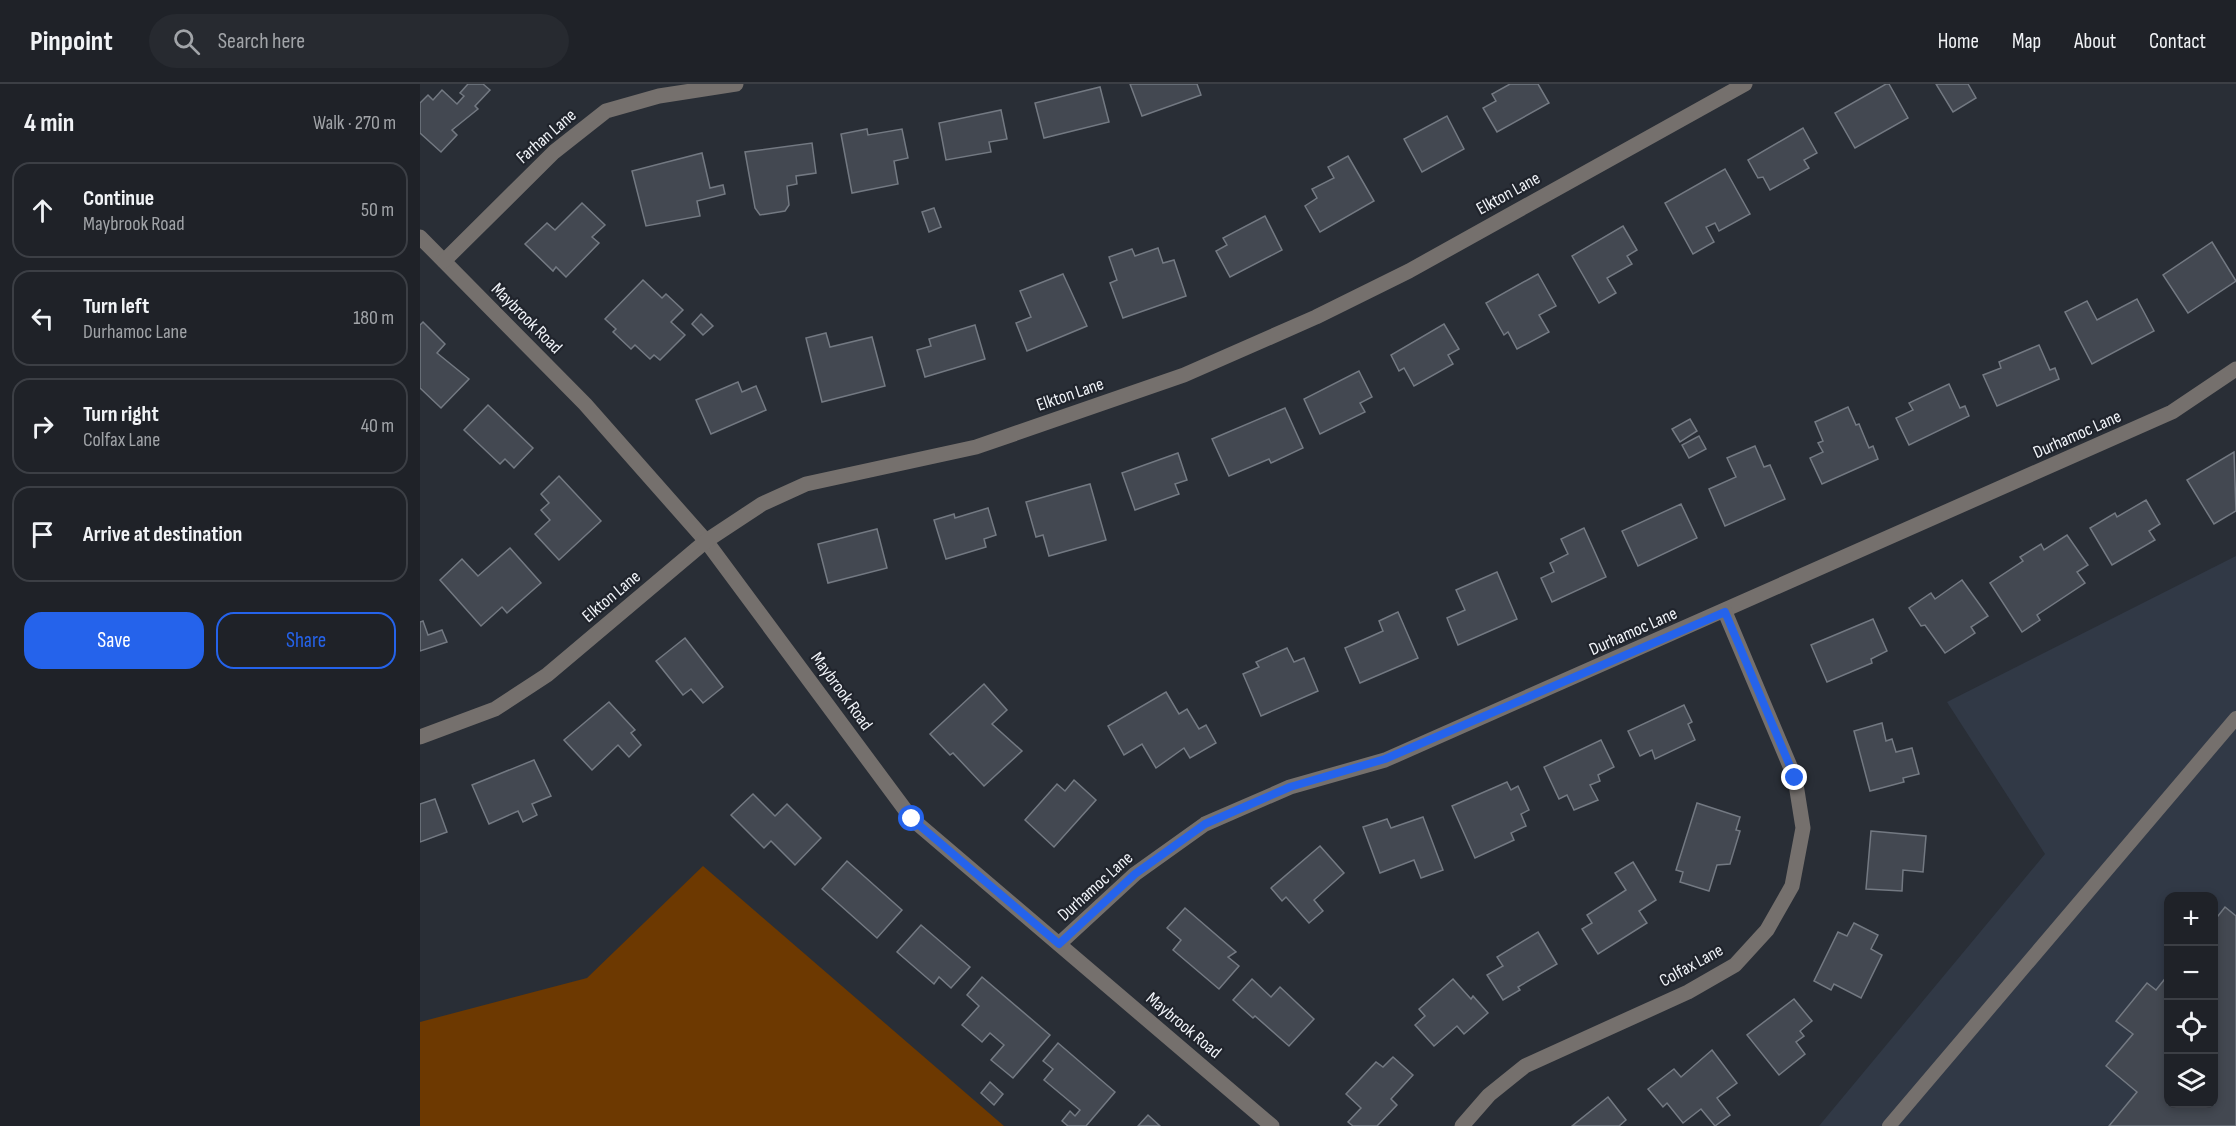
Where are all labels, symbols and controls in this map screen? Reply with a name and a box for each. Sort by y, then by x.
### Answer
search box [149,14,569,68]
text: Pinpoint [30,25,113,58]
icon: search [170,25,203,58]
text: Search here [218,28,305,55]
text: Home [1938,29,1979,54]
text: Map [2012,29,2041,54]
text: About [2074,29,2116,54]
text: Contact [2149,29,2206,54]
street label: Farhan Lane [512,105,581,168]
text: 4 min [24,108,74,139]
text: Walk · 270 m [313,111,396,135]
street label: Elkton Lane [1473,167,1544,219]
text: Continue [83,185,154,212]
icon: ahead [26,194,59,227]
text: 50 m [361,198,394,222]
text: Maybrook Road [83,212,185,236]
street label: Maybrook Road [487,279,566,358]
text: Turn left [83,293,149,320]
icon: left [26,302,59,335]
text: 180 m [353,306,394,330]
text: Durhamoc Lane [83,320,187,344]
street label: Elkton Lane [1034,373,1106,416]
text: Turn right [83,401,159,428]
street label: Durhamoc Lane [2030,406,2124,463]
icon: right [26,410,59,443]
text: 40 m [361,414,394,438]
text: Colfax Lane [83,428,160,452]
icon: arrive [26,518,59,551]
text: Arrive at destination [83,521,242,548]
street label: Elkton Lane [578,566,645,627]
street label: Durhamoc Lane [1586,603,1680,660]
button: Save [24,612,204,669]
button: Share [216,612,396,669]
street label: Maybrook Road [806,648,877,734]
route end [1781,764,1807,790]
route start [898,805,924,831]
street label: Durhamoc Lane [1053,847,1137,926]
map controls [2164,892,2218,1108]
button: + [2164,892,2218,946]
street label: Colfax Lane [1656,939,1727,991]
button: − [2164,946,2218,1000]
street label: Maybrook Road [1142,988,1225,1063]
button: locate [2164,1000,2218,1054]
button: layers [2164,1054,2218,1108]

